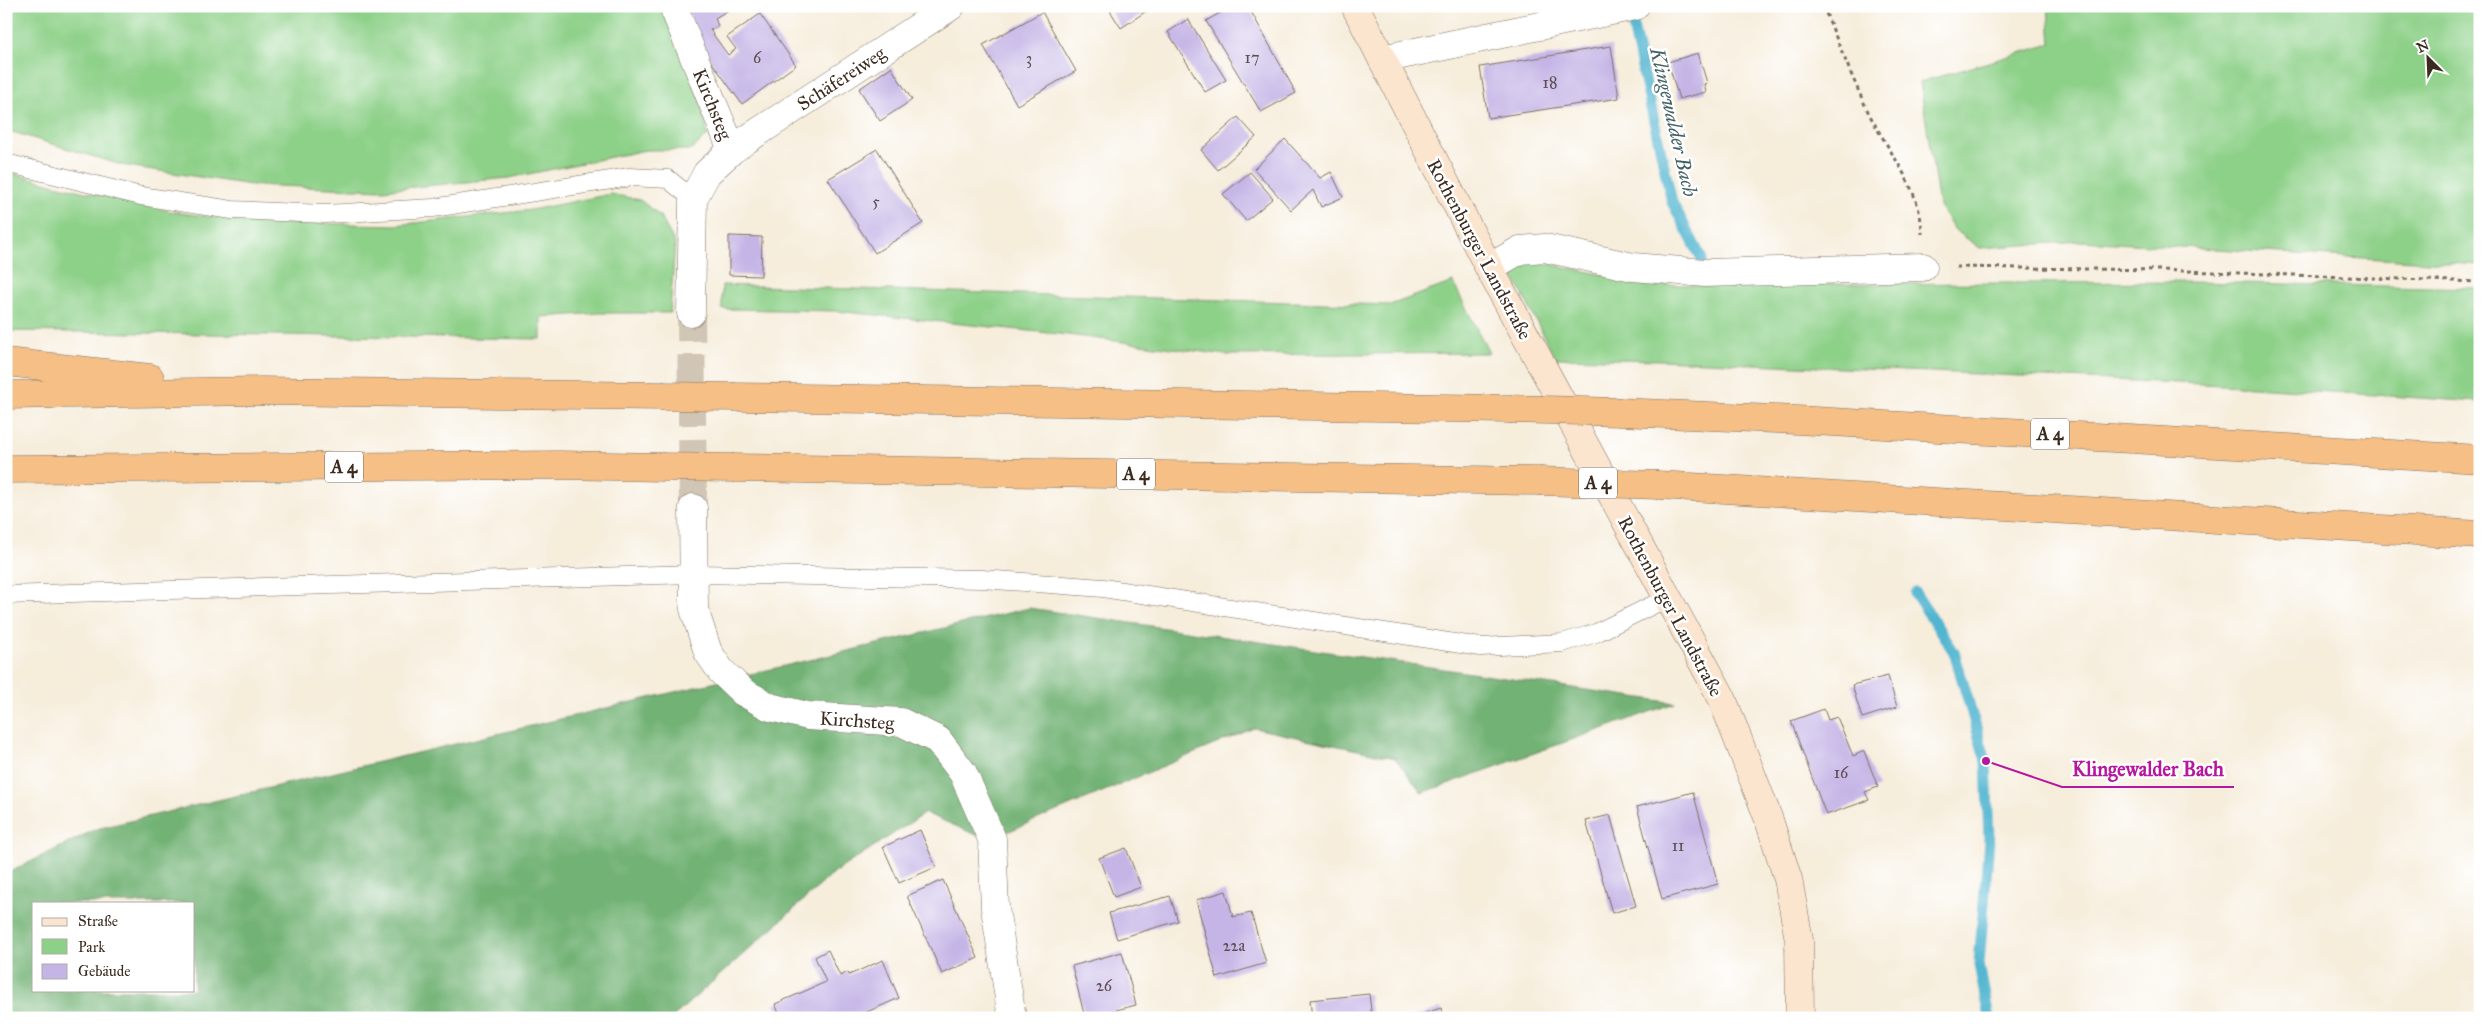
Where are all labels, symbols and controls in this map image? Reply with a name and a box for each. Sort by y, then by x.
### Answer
north arrow [2404,32,2454,82]
text: N [2414,36,2432,57]
street label: Schäfereiweg [793,41,890,116]
water label: Klingewalder Bach [1645,44,1703,199]
house number: 6 [753,48,762,67]
house number: 17 [1245,48,1259,67]
house number: 3 [1026,49,1032,68]
street label: Kirchsteg [687,65,737,144]
house number: 18 [1543,73,1557,92]
street label: Rothenburger Landstraße [1421,155,1537,344]
house number: 5 [872,192,880,211]
road number: A 4 [2031,418,2069,449]
road number: A 4 [325,452,363,482]
road number: A 4 [1117,458,1155,489]
road number: A 4 [1579,468,1617,498]
street label: Rothenburger Landstraße [1612,512,1728,701]
street label: Kirchsteg [819,706,895,736]
callout: Klingewalder Bach [2062,752,2234,787]
text: Klingewalder Bach [2072,757,2225,782]
house number: 16 [1834,763,1849,782]
house number: 11 [1672,836,1684,855]
legend [32,902,195,992]
text: Straße [78,912,118,930]
house number: 22a [1223,936,1245,955]
text: Park [78,938,105,956]
text: Gebäude [78,962,131,980]
house number: 26 [1096,976,1113,995]

